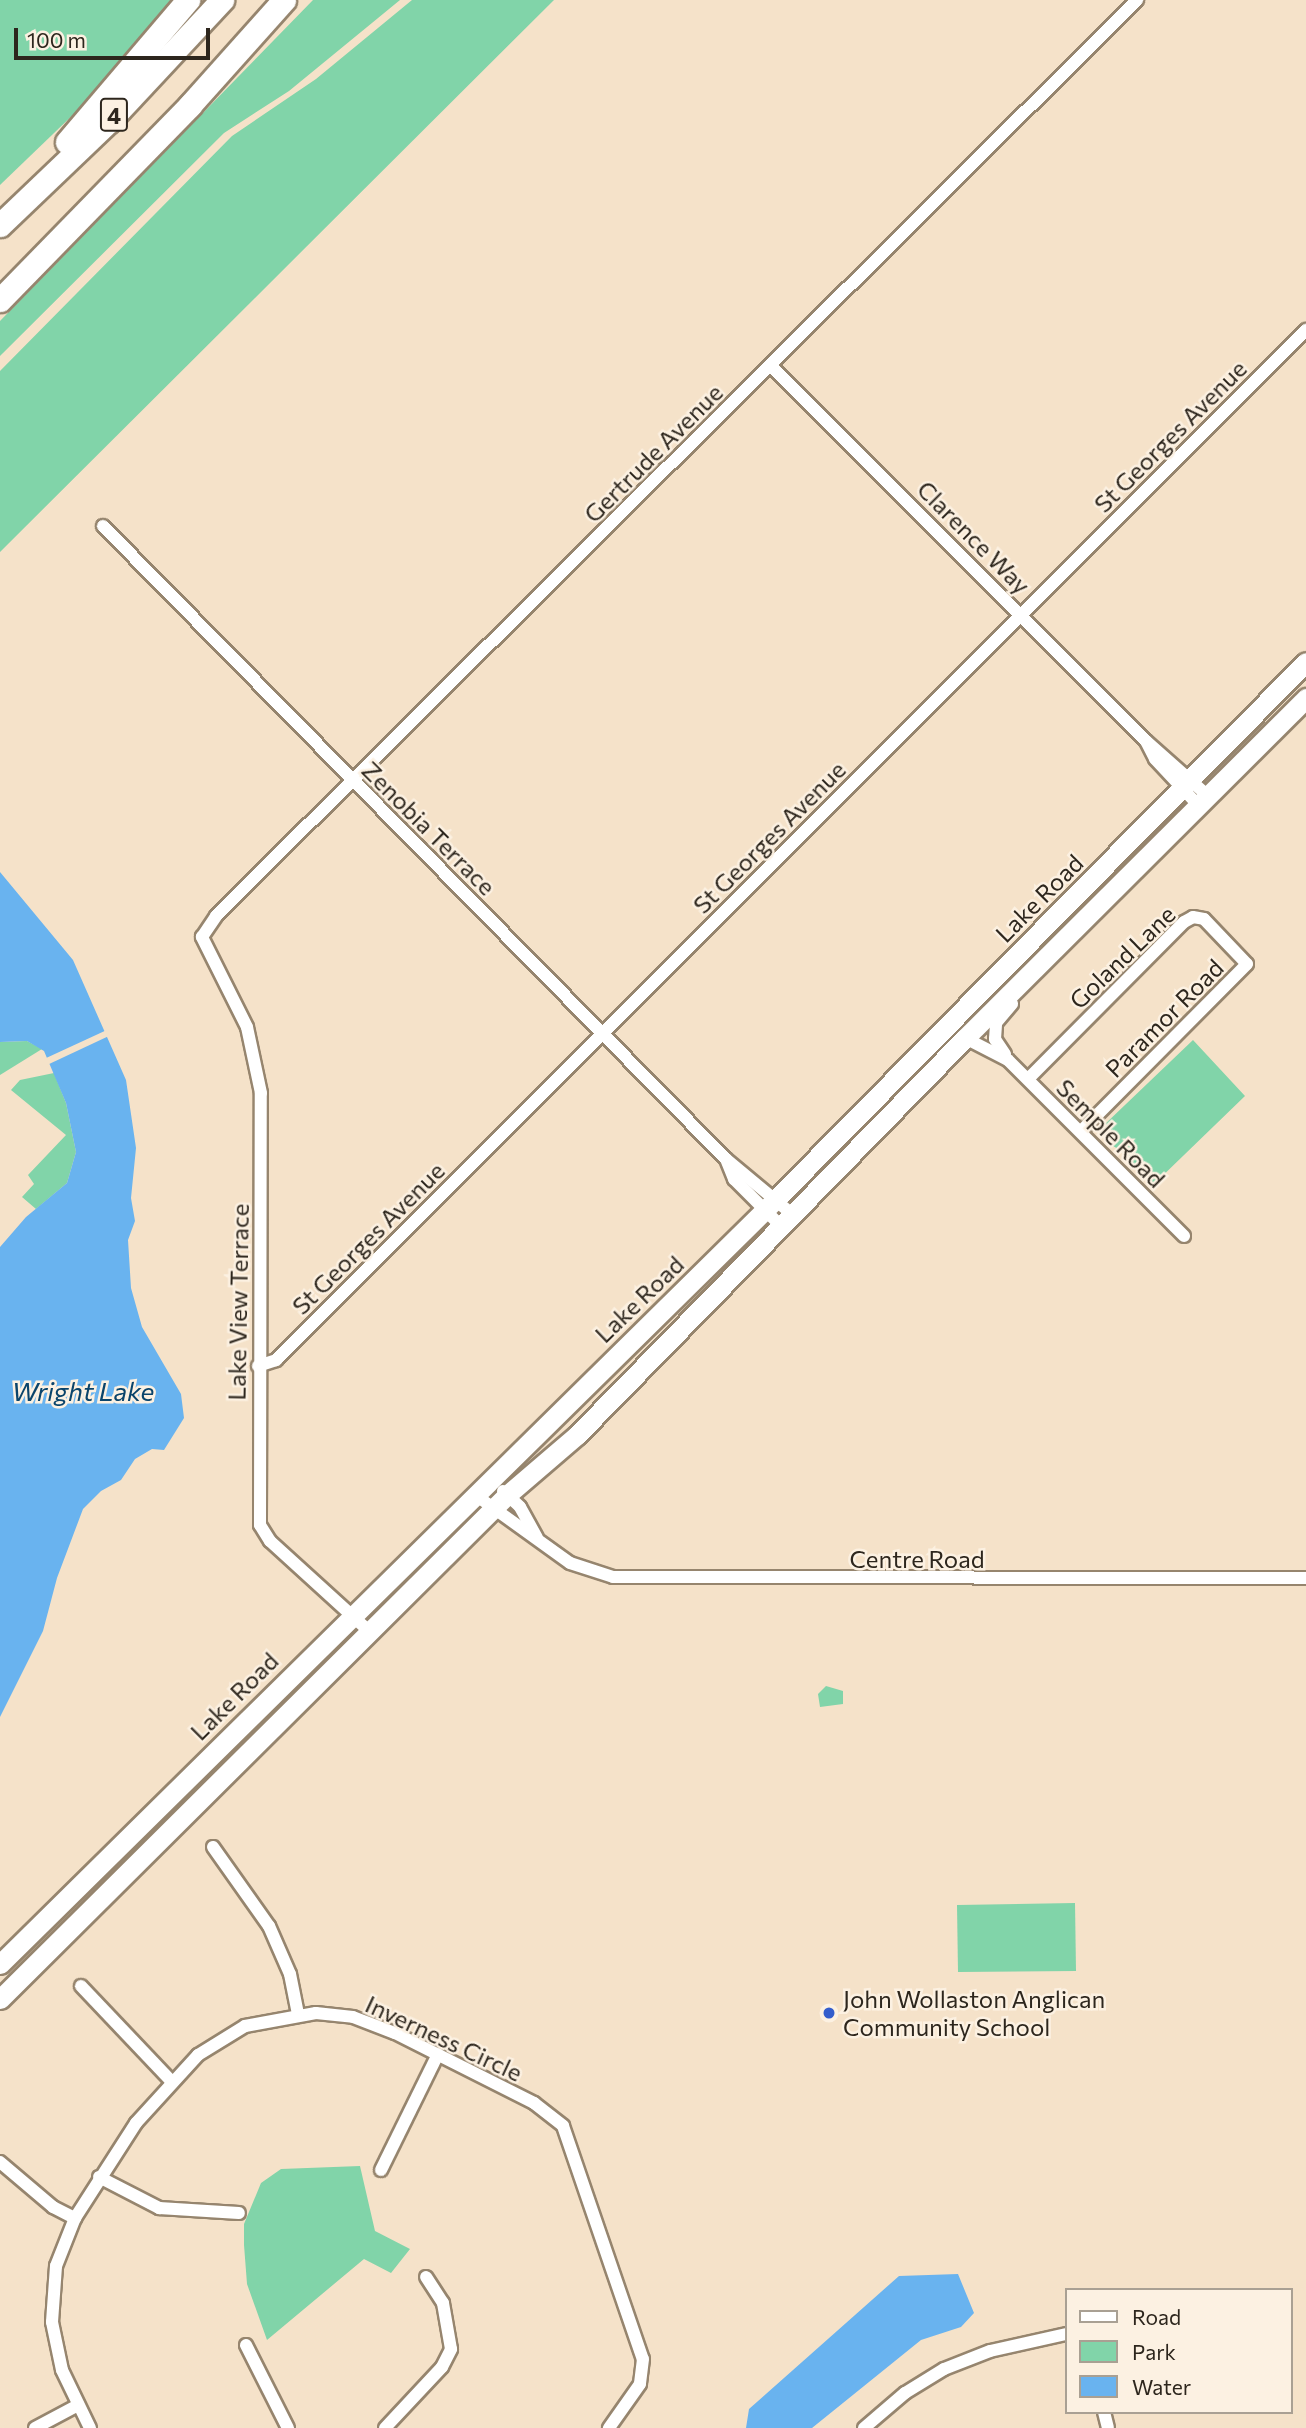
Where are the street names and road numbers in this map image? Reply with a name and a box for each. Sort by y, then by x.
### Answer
road number: 4 [98,96,130,134]
street label: St Georges Avenue [1088,354,1252,518]
street label: Gertrude Avenue [578,378,728,528]
street label: Clarence Way [912,475,1036,599]
street label: Zenobia Terrace [356,755,502,901]
street label: St Georges Avenue [687,755,851,919]
street label: Lake Road [989,848,1089,948]
street label: Goland Lane [1063,900,1181,1014]
street label: Paramor Road [1099,953,1229,1083]
street label: Semple Road [1051,1073,1171,1193]
street label: St Georges Avenue [286,1156,450,1320]
street label: Lake View Terrace [222,1203,254,1401]
street label: Lake Road [589,1250,689,1348]
street label: Centre Road [849,1545,985,1573]
street label: Lake Road [184,1646,284,1746]
street label: Inverness Circle [361,1989,527,2087]

